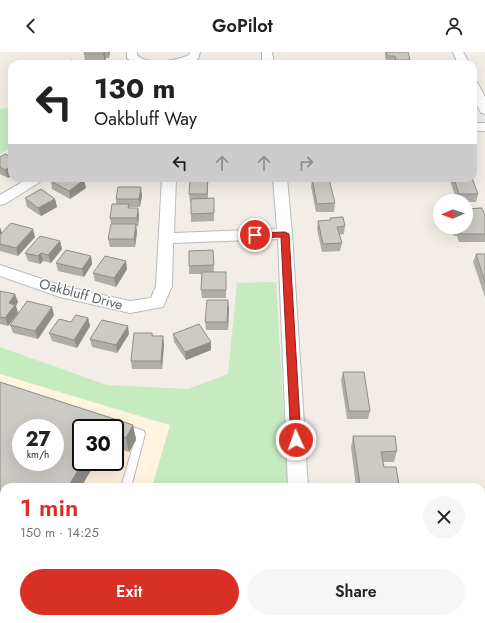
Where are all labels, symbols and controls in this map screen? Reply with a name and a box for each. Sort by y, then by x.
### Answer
text: GoPilot [212,13,273,39]
icon: back [20,15,42,37]
icon: person [443,15,465,37]
text: 130 m [94,68,176,109]
icon: left [28,76,80,128]
text: Oakbluff Way [94,106,197,132]
icon: left [169,152,191,174]
icon: ahead [211,152,233,174]
icon: ahead [253,152,275,174]
icon: right [295,152,317,174]
north arrow [433,194,473,234]
map controls [433,194,473,234]
pin [238,218,272,252]
icon: arrive [244,224,266,246]
street label: Oakbluff Drive [37,273,125,315]
speed limit sign: 30 [72,419,124,471]
position arrow [275,419,317,461]
text: 27 [25,425,51,454]
text: km/h [27,447,49,462]
text: 1 min [20,490,78,525]
button: close [423,496,465,538]
text: 150 m · 14:25 [20,523,99,542]
button: Exit [20,569,239,615]
button: Share [247,569,465,615]

